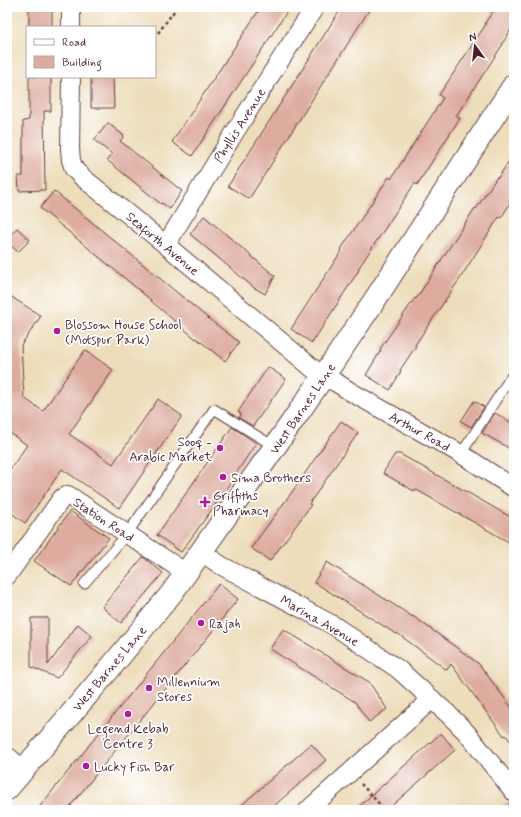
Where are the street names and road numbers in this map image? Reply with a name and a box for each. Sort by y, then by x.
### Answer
street label: Phyllis Avenue [211,85,270,166]
street label: Seaforth Avenue [121,209,202,281]
street label: West Barnes Lane [266,360,340,458]
street label: Arthur Road [386,409,453,456]
street label: Station Road [69,494,137,546]
street label: Marina Avenue [277,592,362,651]
street label: West Barnes Lane [69,623,151,715]

